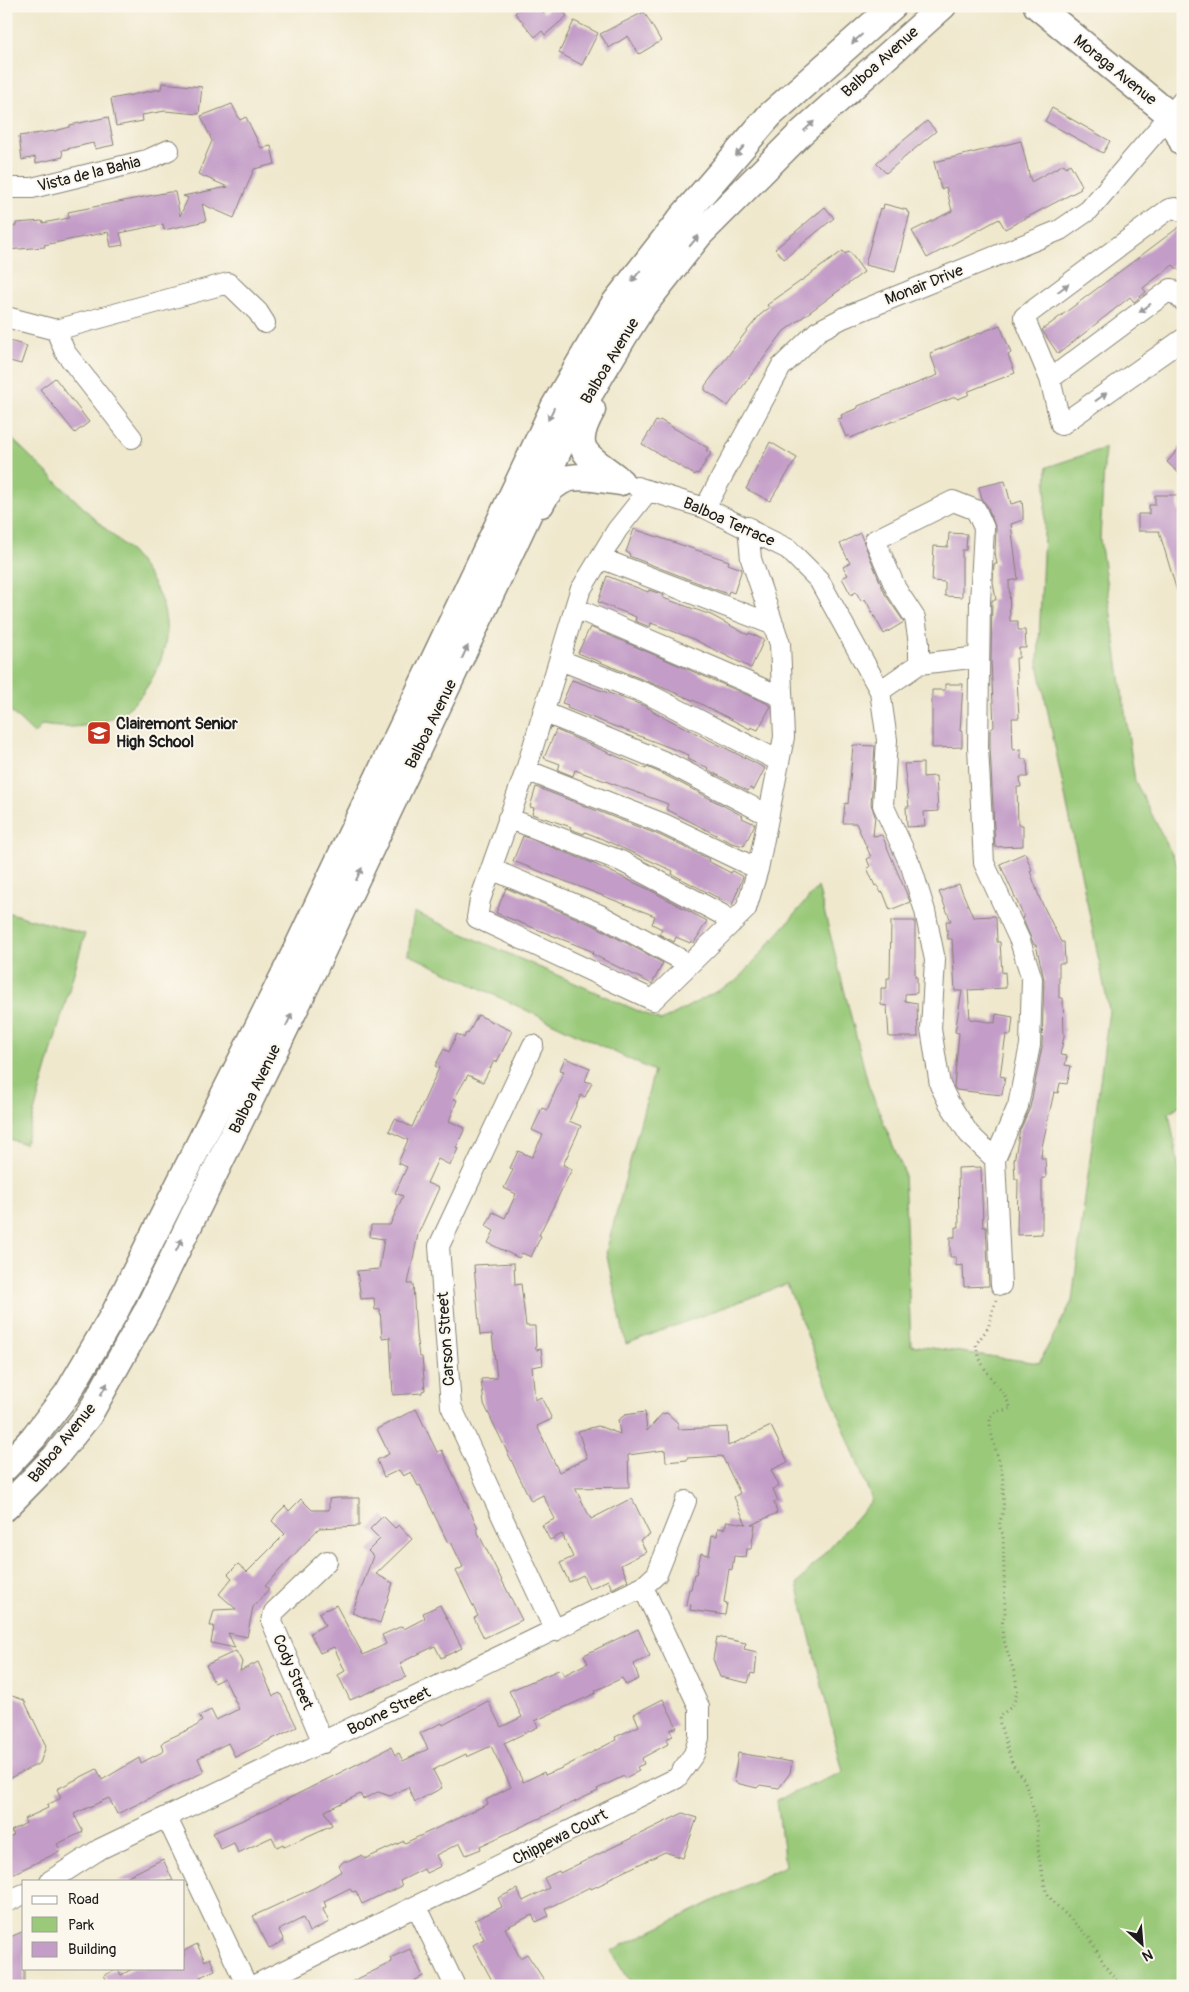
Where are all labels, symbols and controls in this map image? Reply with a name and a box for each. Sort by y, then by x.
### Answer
street label: Balboa Avenue [837,22,923,102]
street label: Moraga Avenue [1069,30,1161,110]
one-way arrow [851,33,863,45]
one-way arrow [803,120,815,132]
one-way arrow [734,144,745,157]
street label: Vista de la Bahia [35,152,143,196]
one-way arrow [689,234,700,247]
street label: Monair Drive [882,260,966,310]
one-way arrow [630,269,641,282]
one-way arrow [1056,283,1070,293]
one-way arrow [1138,303,1152,313]
street label: Balboa Avenue [576,314,644,408]
one-way arrow [1094,392,1108,402]
one-way arrow [547,407,555,421]
street label: Balboa Terrace [680,493,778,551]
one-way arrow [462,645,470,659]
street label: Balboa Avenue [401,676,461,772]
place label: Clairemont Senior High School [116,714,238,752]
school or university icon: Clairemont Senior High School [86,720,112,746]
one-way arrow [356,867,364,881]
one-way arrow [285,1013,293,1028]
street label: Balboa Avenue [225,1041,285,1137]
one-way arrow [175,1238,183,1252]
street label: Carson Street [433,1291,459,1387]
one-way arrow [99,1382,108,1395]
street label: Balboa Avenue [24,1399,100,1487]
street label: Cody Street [268,1631,318,1713]
street label: Boone Street [344,1682,434,1740]
street label: Chippewa Court [509,1804,611,1869]
legend [22,1880,185,1970]
text: Road [68,1890,99,1909]
text: Park [68,1916,95,1935]
north arrow [1116,1920,1166,1970]
text: Building [68,1940,116,1959]
text: N [1139,1946,1155,1965]

